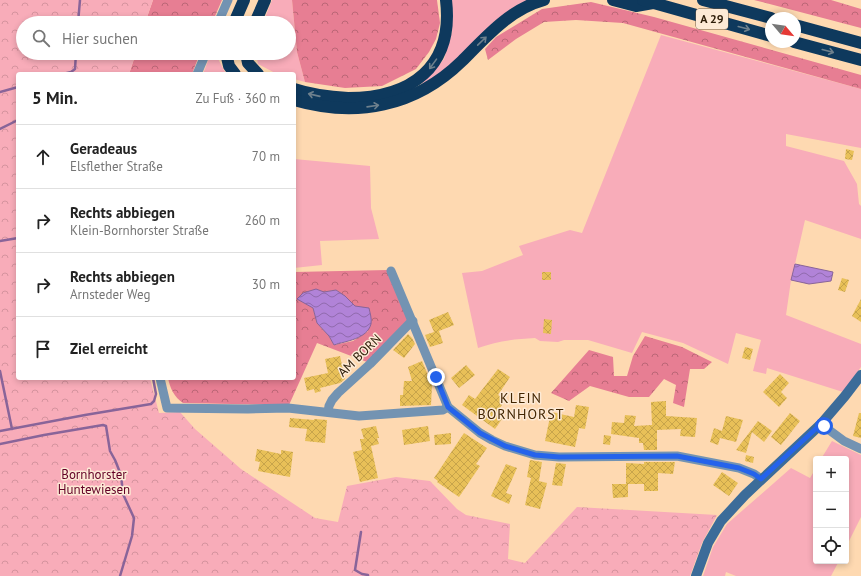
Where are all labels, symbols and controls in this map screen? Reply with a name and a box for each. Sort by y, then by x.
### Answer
road number: A 29 [696,9,728,29]
north arrow [765,12,801,48]
search box [16,16,296,60]
one-way arrow [737,25,750,32]
icon: search [30,27,52,49]
text: Hier suchen [62,29,138,48]
one-way arrow [477,36,487,46]
one-way arrow [821,48,834,55]
one-way arrow [429,58,437,69]
text: 5 Min. [32,87,78,109]
text: Zu Fuß · 360 m [196,90,280,107]
one-way arrow [307,90,320,98]
one-way arrow [366,102,379,110]
text: Geradeaus [70,139,137,158]
icon: ahead [32,146,54,168]
text: 70 m [252,148,280,165]
text: Elsflether Straße [70,158,163,175]
text: Rechts abbiegen [70,203,175,222]
icon: right [32,210,54,232]
text: 260 m [245,212,280,229]
text: Klein-Bornhorster Straße [70,222,209,239]
text: Rechts abbiegen [70,267,175,286]
icon: right [32,274,54,296]
text: 30 m [252,276,280,293]
text: Arnsteder Weg [70,286,150,303]
street label: AM BORN [334,330,385,380]
icon: arrive [32,338,54,360]
text: Ziel erreicht [70,339,148,358]
route end [427,368,445,386]
district label: KLEIN BORNHORST [477,389,565,423]
route start [815,417,833,435]
map controls [813,456,849,564]
button: + [813,456,849,492]
park label: Bornhorster Huntewiesen [58,466,130,498]
button: − [813,492,849,528]
button: locate [813,528,849,564]

